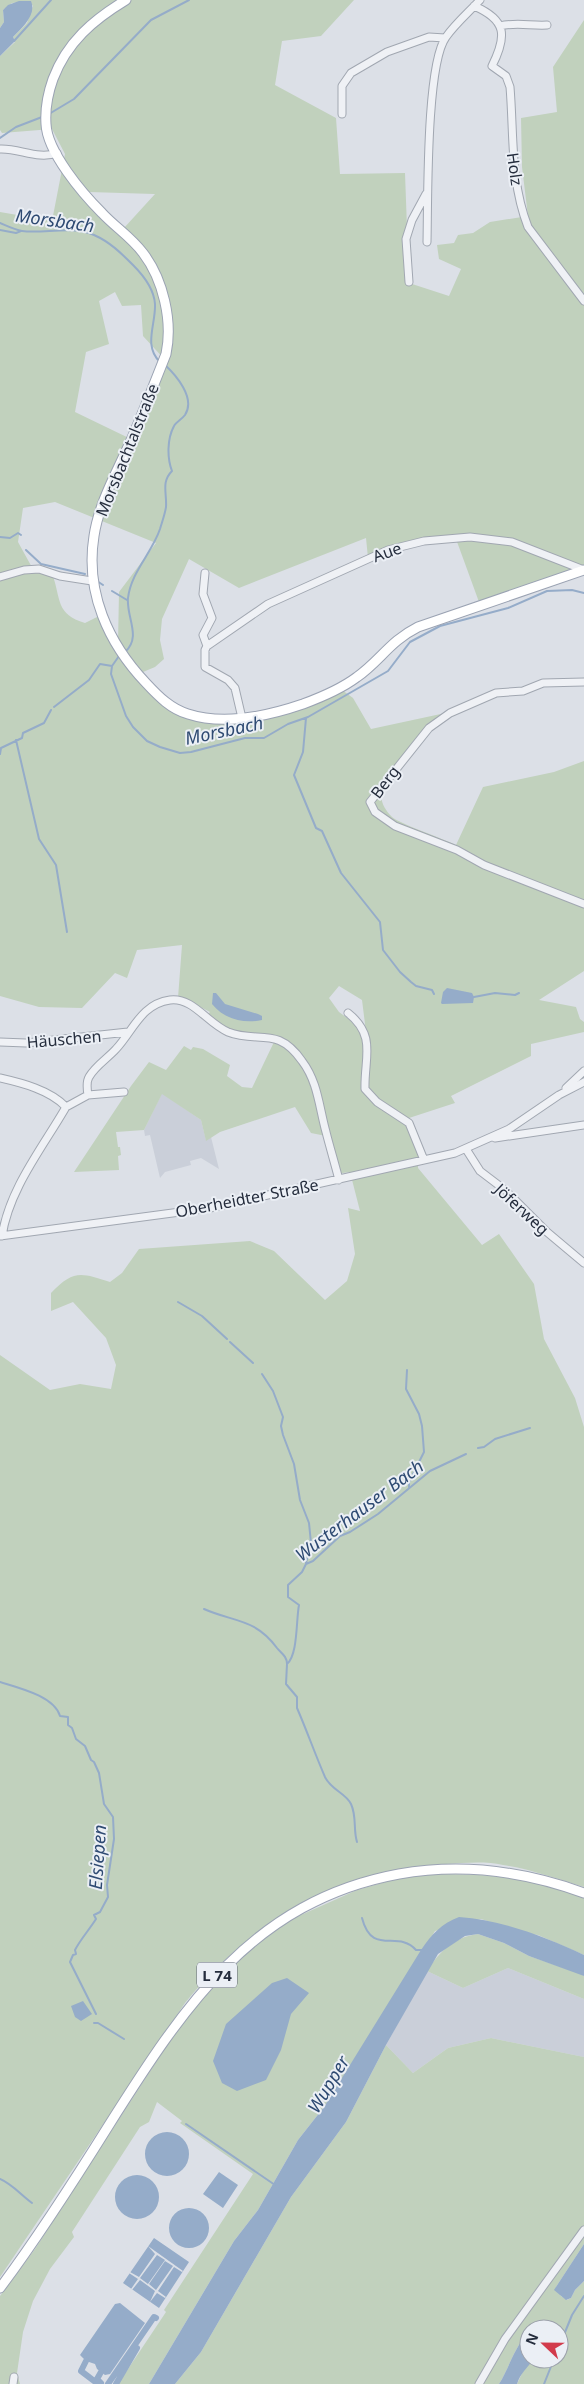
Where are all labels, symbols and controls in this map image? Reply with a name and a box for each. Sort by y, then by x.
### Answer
street label: Holz [502,151,528,187]
water label: Morsbach [14,203,96,237]
street label: Morsbachtalstraße [90,380,164,520]
street label: Aue [370,537,404,567]
water label: Morsbach [183,710,265,750]
street label: Berg [365,761,405,803]
street label: Häuschen [26,1025,102,1053]
street label: Oberheidter Straße [174,1173,320,1223]
street label: Jöferweg [489,1177,554,1240]
water label: Wusterhauser Bach [290,1454,428,1566]
water label: Elsiepen [83,1824,111,1890]
road number: L 74 [197,1962,237,1988]
water label: Wupper [302,2050,355,2117]
north arrow [519,2319,569,2369]
text: N [521,2330,542,2348]

